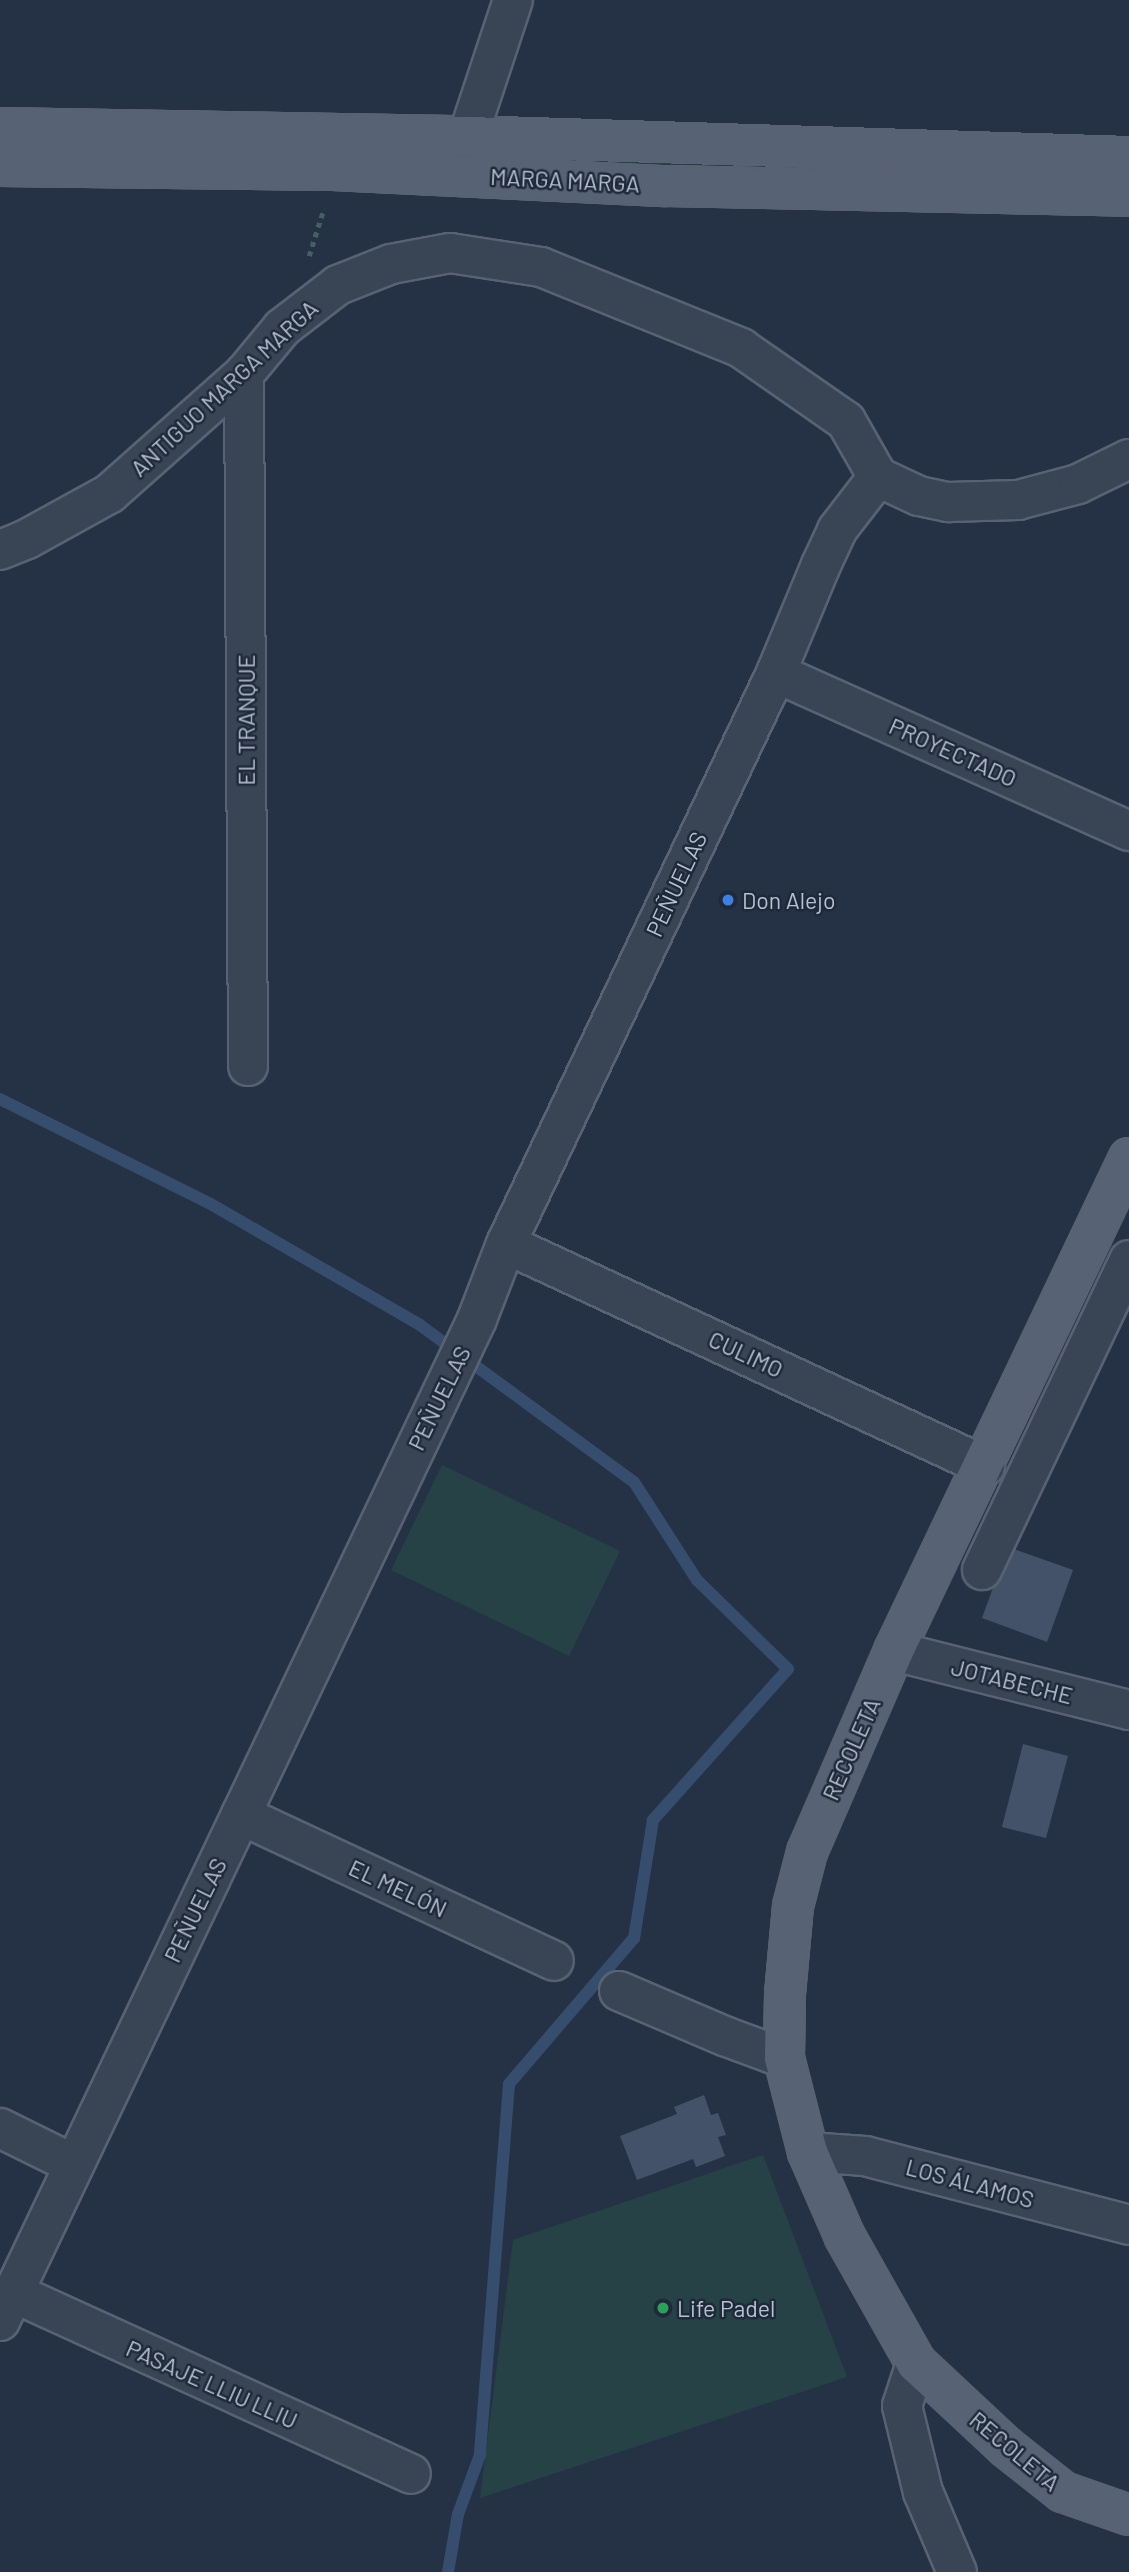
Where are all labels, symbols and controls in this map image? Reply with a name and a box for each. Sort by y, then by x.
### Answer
street label: MARGA MARGA [490,162,640,198]
street label: ANTIGUO MARGA MARGA [125,294,323,482]
street label: EL TRANQUE [232,654,260,786]
street label: PROYECTADO [885,712,1021,792]
street label: PEÑUELAS [640,827,712,941]
place label: Don Alejo [742,886,835,914]
marker: Don Alejo [720,892,736,908]
street label: CULIMO [705,1325,787,1383]
street label: PEÑUELAS [402,1341,476,1455]
street label: JOTABECHE [948,1653,1076,1709]
street label: RECOLETA [816,1694,886,1804]
street label: PEÑUELAS [158,1853,232,1967]
street label: EL MELÓN [345,1853,451,1923]
street label: LOS ÁLAMOS [903,2153,1037,2213]
place label: Life Padel [677,2294,775,2322]
marker: Life Padel [655,2300,671,2316]
street label: PASAJE LLIU LLIU [122,2334,302,2434]
street label: RECOLETA [964,2405,1066,2497]

